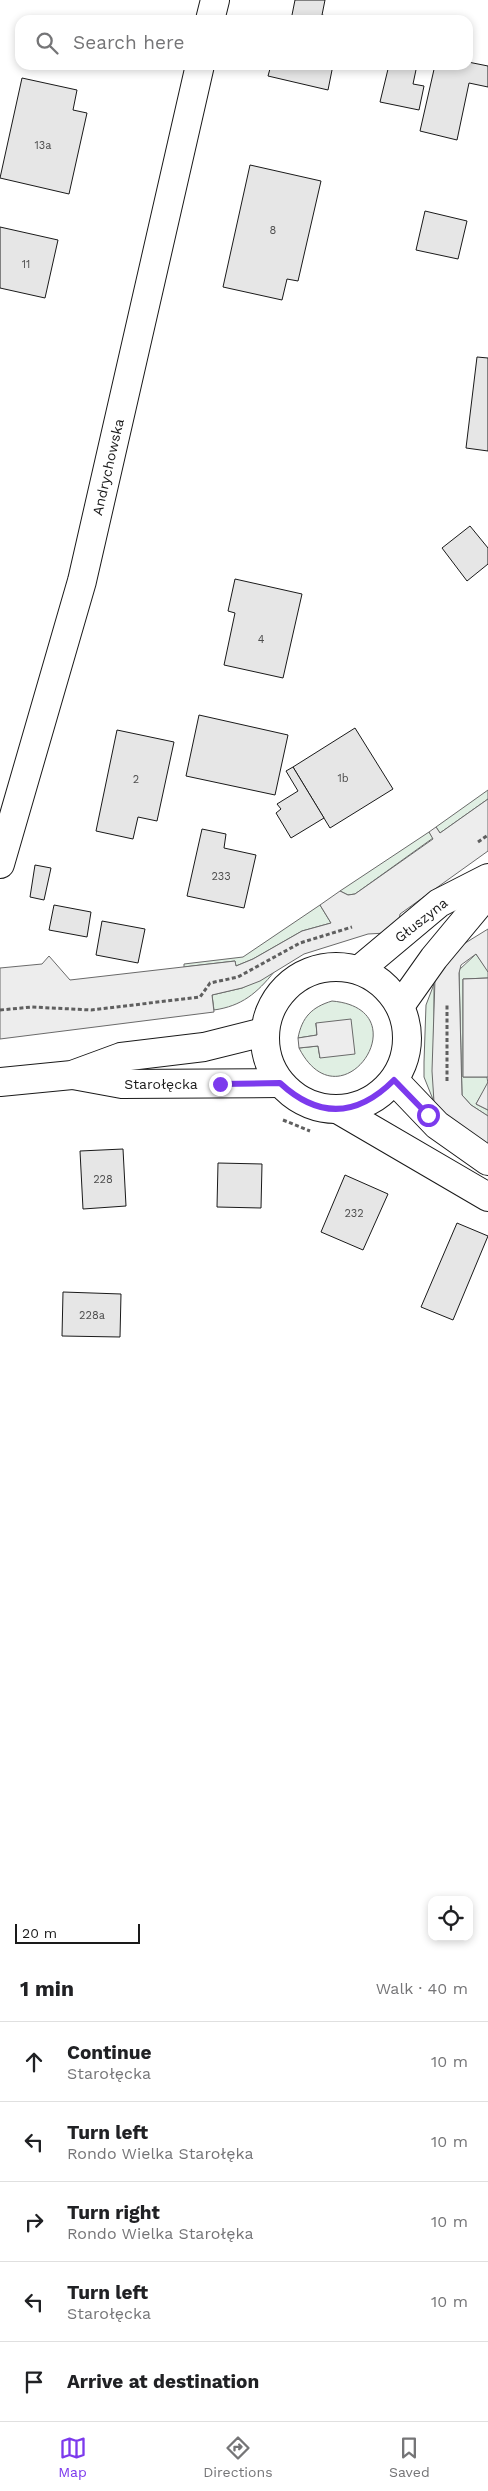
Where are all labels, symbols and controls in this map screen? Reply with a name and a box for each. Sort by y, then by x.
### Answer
search box [15,15,473,70]
icon: search [33,29,61,57]
text: Search here [73,31,184,54]
house number: 13a [35,139,51,152]
house number: 8 [270,224,277,237]
house number: 11 [22,258,30,271]
street label: Andrychowska [89,417,127,517]
house number: 4 [258,633,265,646]
house number: 1b [337,772,349,785]
house number: 2 [133,773,139,786]
house number: 233 [211,870,231,883]
street label: Głuszyna [391,894,451,946]
route end [209,1073,232,1096]
street label: Starołęcka [124,1076,198,1092]
route start [417,1104,440,1127]
house number: 228 [93,1173,113,1186]
house number: 232 [344,1207,364,1220]
house number: 228a [79,1309,105,1322]
map controls [428,1896,473,1941]
button: locate [428,1896,473,1941]
scale bar [15,1921,140,1944]
text: 20 m [22,1925,57,1941]
text: 1 min [20,1976,74,2001]
text: Walk · 40 m [376,1979,468,1998]
text: Continue [67,2041,151,2064]
icon: ahead [20,2048,48,2076]
text: 10 m [431,2052,468,2071]
text: Starołęcka [67,2064,151,2083]
text: Turn left [67,2121,148,2144]
icon: left [20,2128,48,2156]
text: 10 m [431,2132,468,2151]
text: Rondo Wielka Starołęka [67,2144,253,2163]
text: Turn right [67,2201,160,2224]
icon: right [20,2208,48,2236]
text: 10 m [431,2212,468,2231]
text: Rondo Wielka Starołęka [67,2224,253,2243]
text: Turn left [67,2281,148,2304]
icon: left [20,2288,48,2316]
text: 10 m [431,2292,468,2311]
text: Starołęcka [67,2304,151,2323]
icon: arrive [20,2368,48,2396]
text: Arrive at destination [67,2370,259,2393]
tab: Map [58,2434,87,2480]
tab: Directions [203,2434,273,2480]
tab: Saved [389,2434,430,2480]

